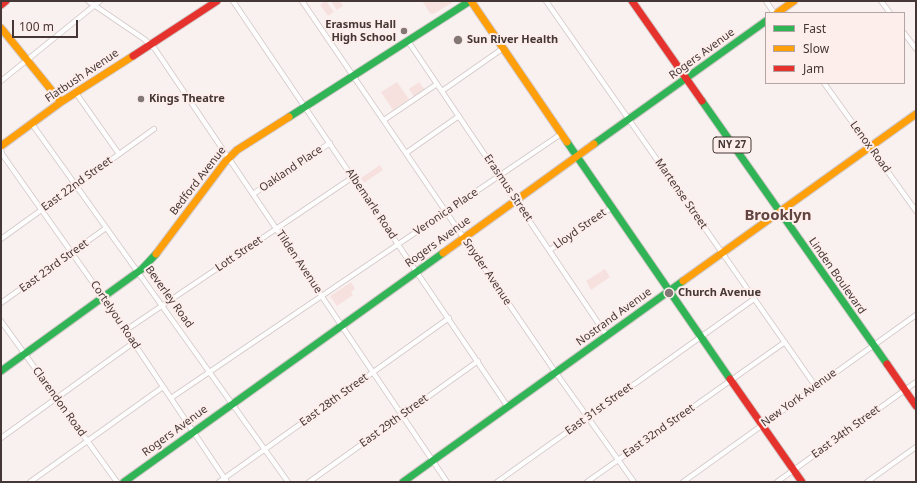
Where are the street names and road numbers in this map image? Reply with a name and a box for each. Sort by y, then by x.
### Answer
street label: Rogers Avenue [667,26,737,82]
street label: Flatbush Avenue [43,47,121,105]
street label: Lenox Road [847,119,893,175]
road number: NY 27 [713,137,751,153]
street label: Oakland Place [257,143,325,195]
street label: Bedford Avenue [167,144,229,218]
street label: Erasmus Street [481,152,535,224]
street label: East 22nd Street [39,154,115,214]
street label: Martense Street [652,156,710,232]
street label: Albemarle Road [343,166,399,242]
street label: Veronica Place [411,186,481,238]
street label: Lloyd Street [551,206,609,252]
street label: Rogers Avenue [403,214,473,270]
street label: Tilden Avenue [273,228,325,296]
street label: Lott Street [213,233,265,275]
street label: Linden Boulevard [806,235,868,317]
street label: Snyder Avenue [460,236,514,308]
street label: East 23rd Street [17,237,91,295]
street label: Beverley Road [142,264,196,330]
street label: Cortelyou Road [87,278,143,352]
street label: Nostrand Avenue [574,285,654,349]
street label: Clarendon Road [29,365,89,439]
street label: New York Avenue [759,366,839,430]
street label: East 28th Street [297,371,371,429]
street label: East 31st Street [563,380,635,438]
street label: East 29th Street [357,392,431,450]
street label: East 32nd Street [621,401,697,461]
street label: Rogers Avenue [140,403,210,459]
street label: East 34th Street [809,403,883,461]

